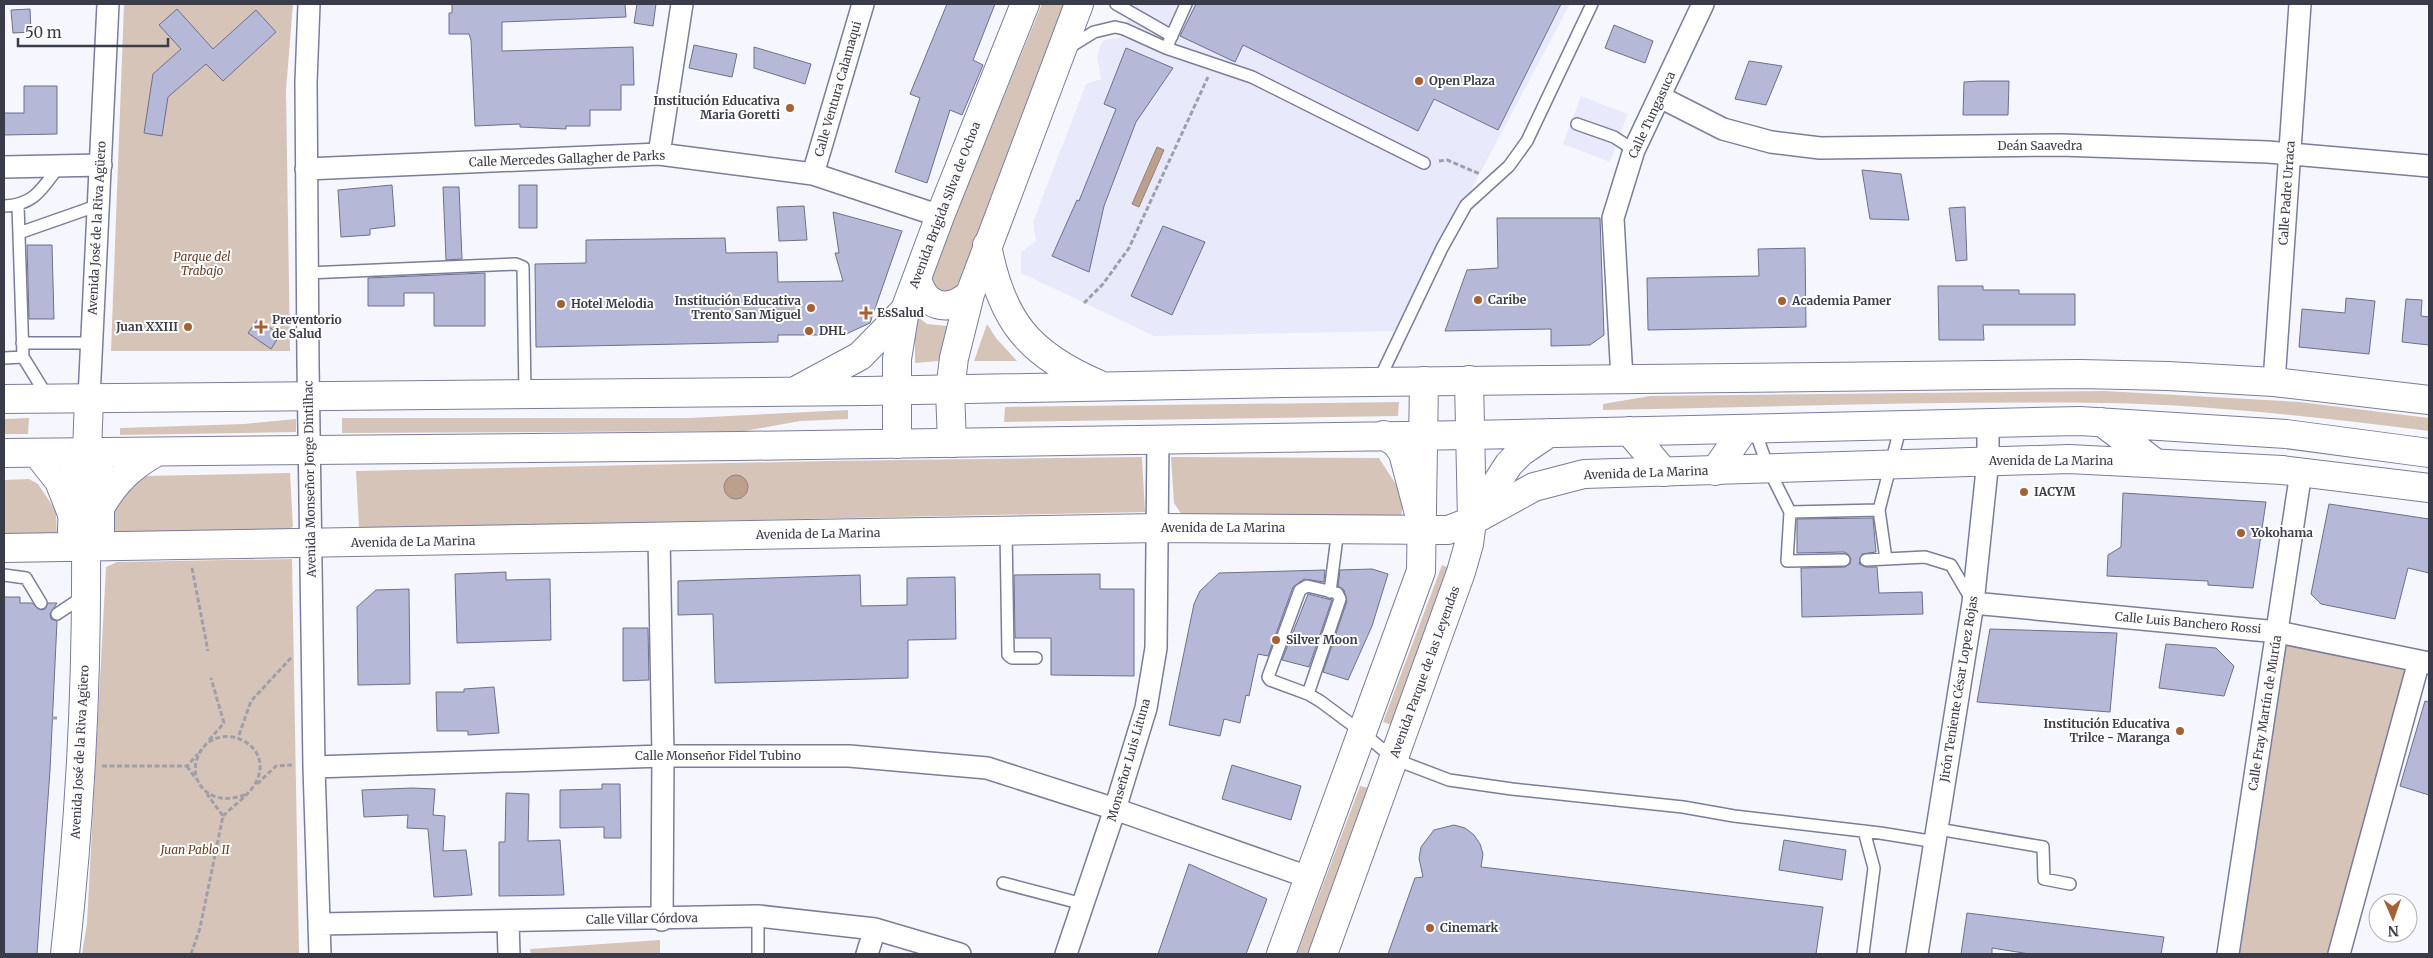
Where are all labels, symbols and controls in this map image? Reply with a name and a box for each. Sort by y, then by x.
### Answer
scale bar [18,15,168,47]
street label: Calle Ventura Calamaqui [811,19,864,158]
text: 50 m [25,23,62,42]
street label: Calle Tungasuca [1625,68,1678,161]
place label: Open Plaza [1429,73,1495,88]
marker: Open Plaza [1413,75,1425,87]
place label: Institución Educativa Maria Goretti [653,93,780,122]
marker: Institución Educativa Maria Goretti [784,102,796,114]
street label: Avenida Brigida Silva de Ochoa [905,119,983,291]
street label: Deán Saavedra [1997,138,2083,153]
street label: Calle Padre Urraca [2275,140,2298,246]
street label: Avenida José de la Riva Agüero [84,141,109,316]
street label: Calle Mercedes Gallagher de Parks [469,148,666,169]
park label: Parque del Trabajo [173,249,231,278]
place label: Caribe [1488,292,1527,307]
place label: Institución Educativa Trento San Miguel [674,293,801,322]
place label: Academia Pamer [1791,293,1892,308]
marker: Caribe [1472,294,1484,306]
marker: Academia Pamer [1776,295,1788,307]
place label: Hotel Melodia [571,296,654,311]
marker: Hotel Melodia [555,298,567,310]
marker: Institución Educativa Trento San Miguel [805,302,817,314]
place label: EsSalud [877,305,925,320]
marker: EsSalud [859,306,873,320]
place label: Preventorio de Salud [272,312,342,341]
place label: Juan XXIII [115,319,178,334]
marker: Preventorio de Salud [254,320,268,334]
marker: Juan XXIII [182,321,194,333]
place label: DHL [819,323,846,338]
marker: DHL [803,325,815,337]
street label: Avenida Monseñor Jorge Dintilhac [300,380,319,579]
street label: Avenida de La Marina [1988,453,2114,468]
street label: Avenida de La Marina [1582,463,1709,482]
place label: IACYM [2034,484,2076,499]
marker: IACYM [2018,486,2030,498]
street label: Avenida de La Marina [1160,520,1286,535]
street label: Avenida de La Marina [755,525,881,542]
place label: Yokohama [2250,525,2313,540]
marker: Yokohama [2235,527,2247,539]
street label: Avenida de La Marina [350,533,476,550]
street label: Avenida Parque de las Leyendas [1386,584,1463,761]
street label: Jirón Teniente César Lopez Rojas [1936,595,1981,784]
street label: Calle Luis Banchero Rossi [2114,609,2262,636]
place label: Silver Moon [1286,632,1358,647]
street label: Calle Fray Martín de Murúa [2245,633,2284,792]
marker: Silver Moon [1270,634,1282,646]
street label: Avenida José de la Riva Agüero [67,665,92,840]
street label: Monseñor Luis Lituna [1104,696,1153,823]
place label: Institución Educativa Trilce - Maranga [2043,716,2170,745]
marker: Institución Educativa Trilce - Maranga [2174,725,2186,737]
street label: Calle Monseñor Fidel Tubino [635,748,801,763]
park label: Juan Pablo II [159,842,230,857]
north arrow [2368,893,2418,943]
street label: Calle Villar Córdova [586,910,699,927]
place label: Cinemark [1440,920,1499,935]
marker: Cinemark [1424,922,1436,934]
text: N [2388,922,2399,940]

